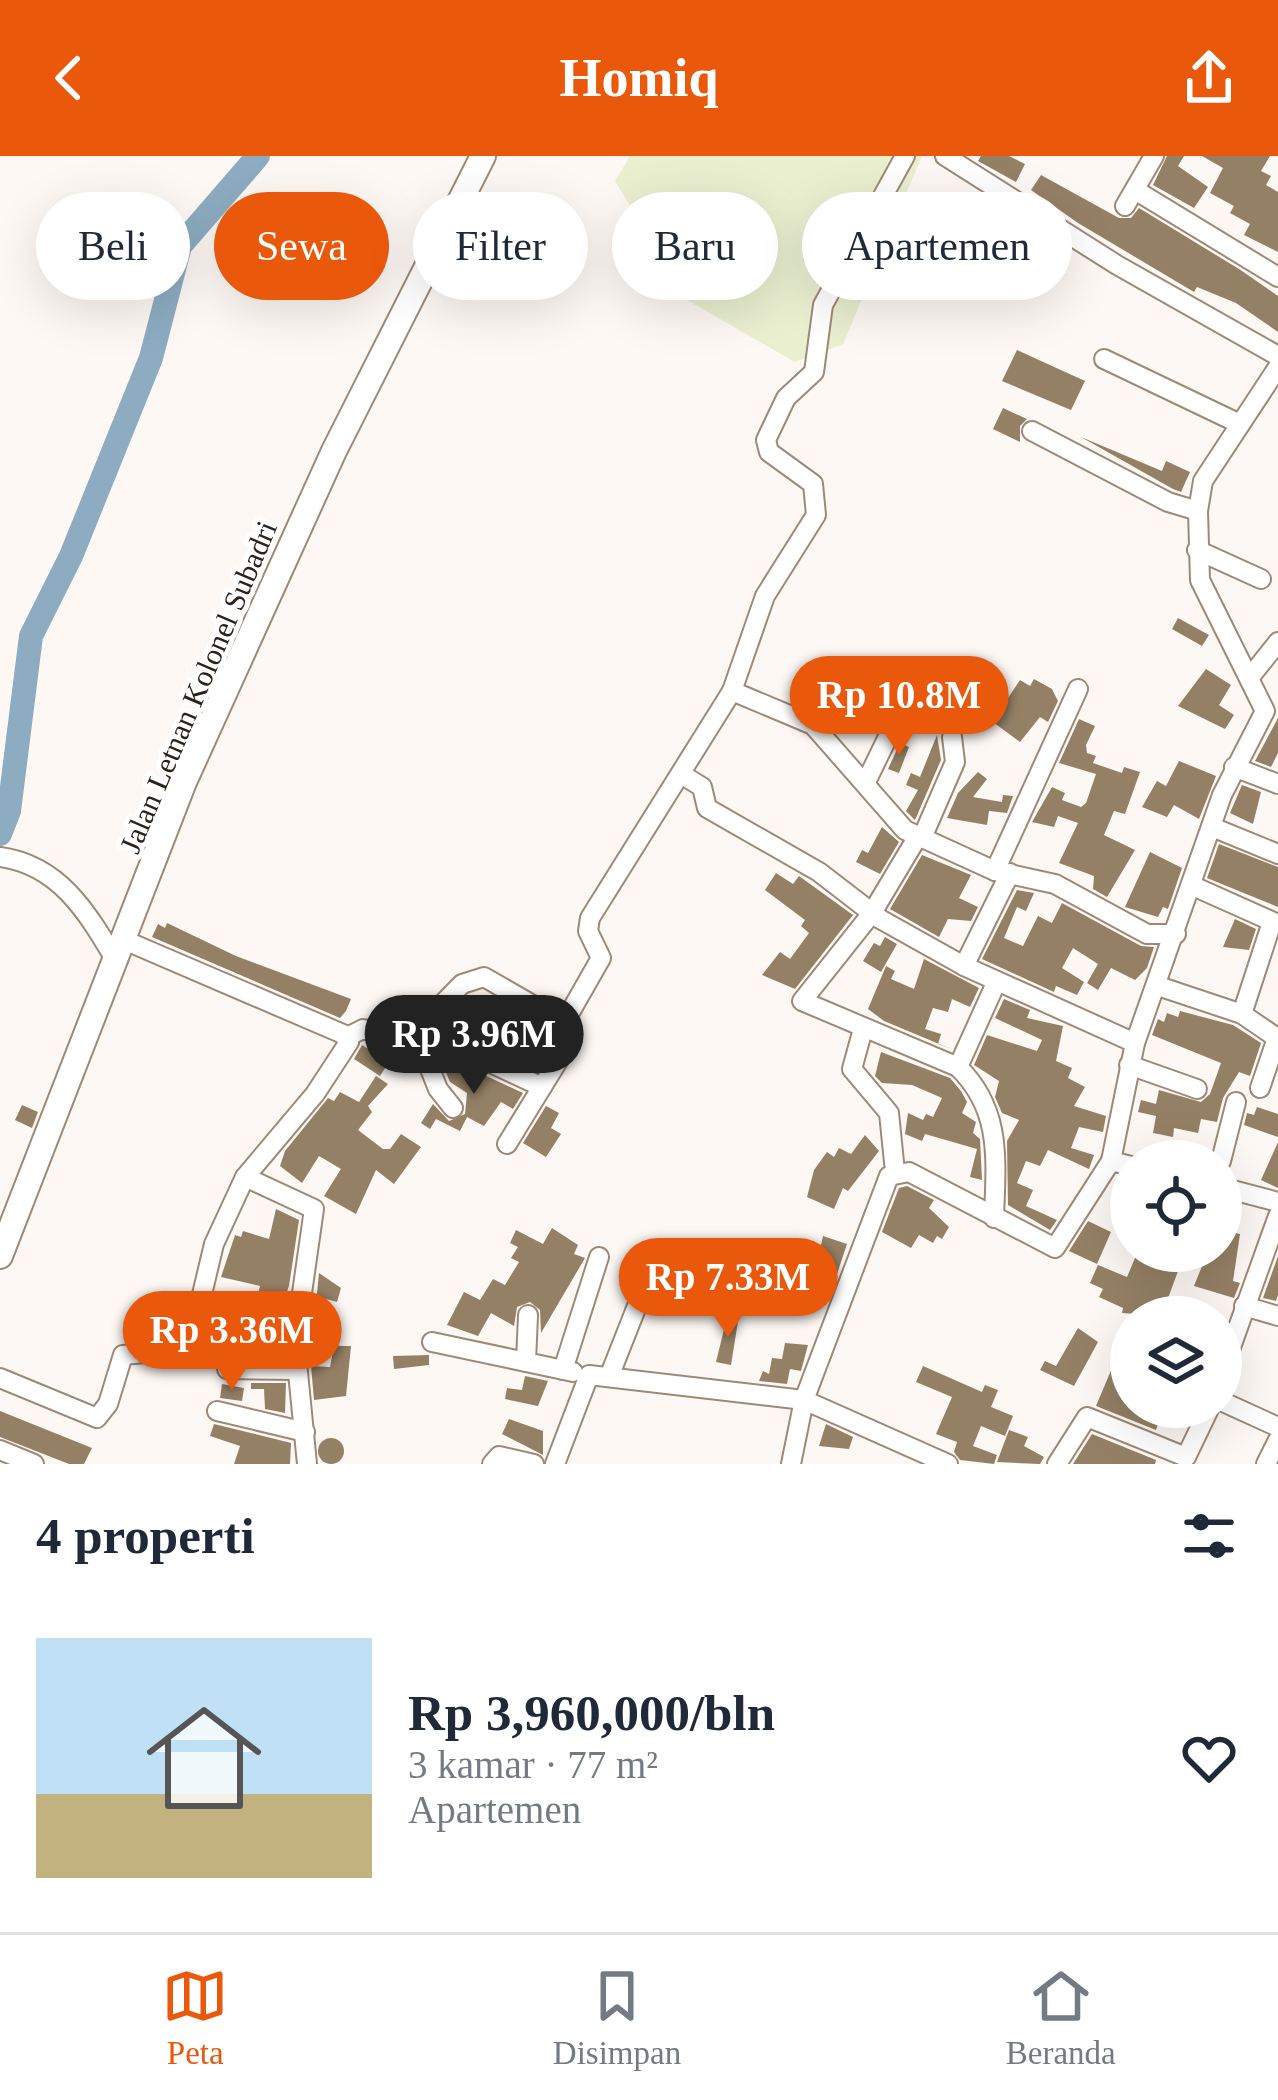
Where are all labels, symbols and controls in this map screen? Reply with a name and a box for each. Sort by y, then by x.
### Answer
icon: back [36,45,102,111]
icon: share [1176,45,1242,111]
text: Homiq [559,48,719,108]
chip: Beli [36,192,190,300]
chip: Sewa [214,192,389,300]
chip: Filter [413,192,588,300]
chip: Baru [612,192,778,300]
chip: Apartemen [802,192,1072,300]
street label: Jalan Letnan Kolonel Subadri [113,516,283,858]
pin: Rp 10.8M [775,656,1023,758]
text: Rp 10.8M [817,673,981,716]
pin: Rp 3.96M [350,995,598,1097]
text: Rp 3.96M [392,1012,556,1055]
map controls [1110,1140,1242,1428]
button: locate [1110,1140,1242,1272]
pin: Rp 7.33M [604,1238,852,1340]
text: Rp 7.33M [646,1255,810,1298]
pin: Rp 3.36M [108,1291,356,1393]
button: layers [1110,1296,1242,1428]
text: Rp 3.36M [150,1308,314,1351]
icon: filters [1176,1503,1242,1569]
text: 4 properti [36,1508,255,1564]
text: Rp 3,960,000/bln [408,1685,775,1741]
icon: home [132,1686,276,1830]
icon: heart [1176,1725,1242,1791]
text: 3 kamar · 77 m² [408,1743,658,1786]
text: Apartemen [408,1788,581,1831]
tab: Peta [162,1963,228,2072]
tab: Disimpan [553,1963,681,2072]
tab: Beranda [1006,1963,1116,2072]

